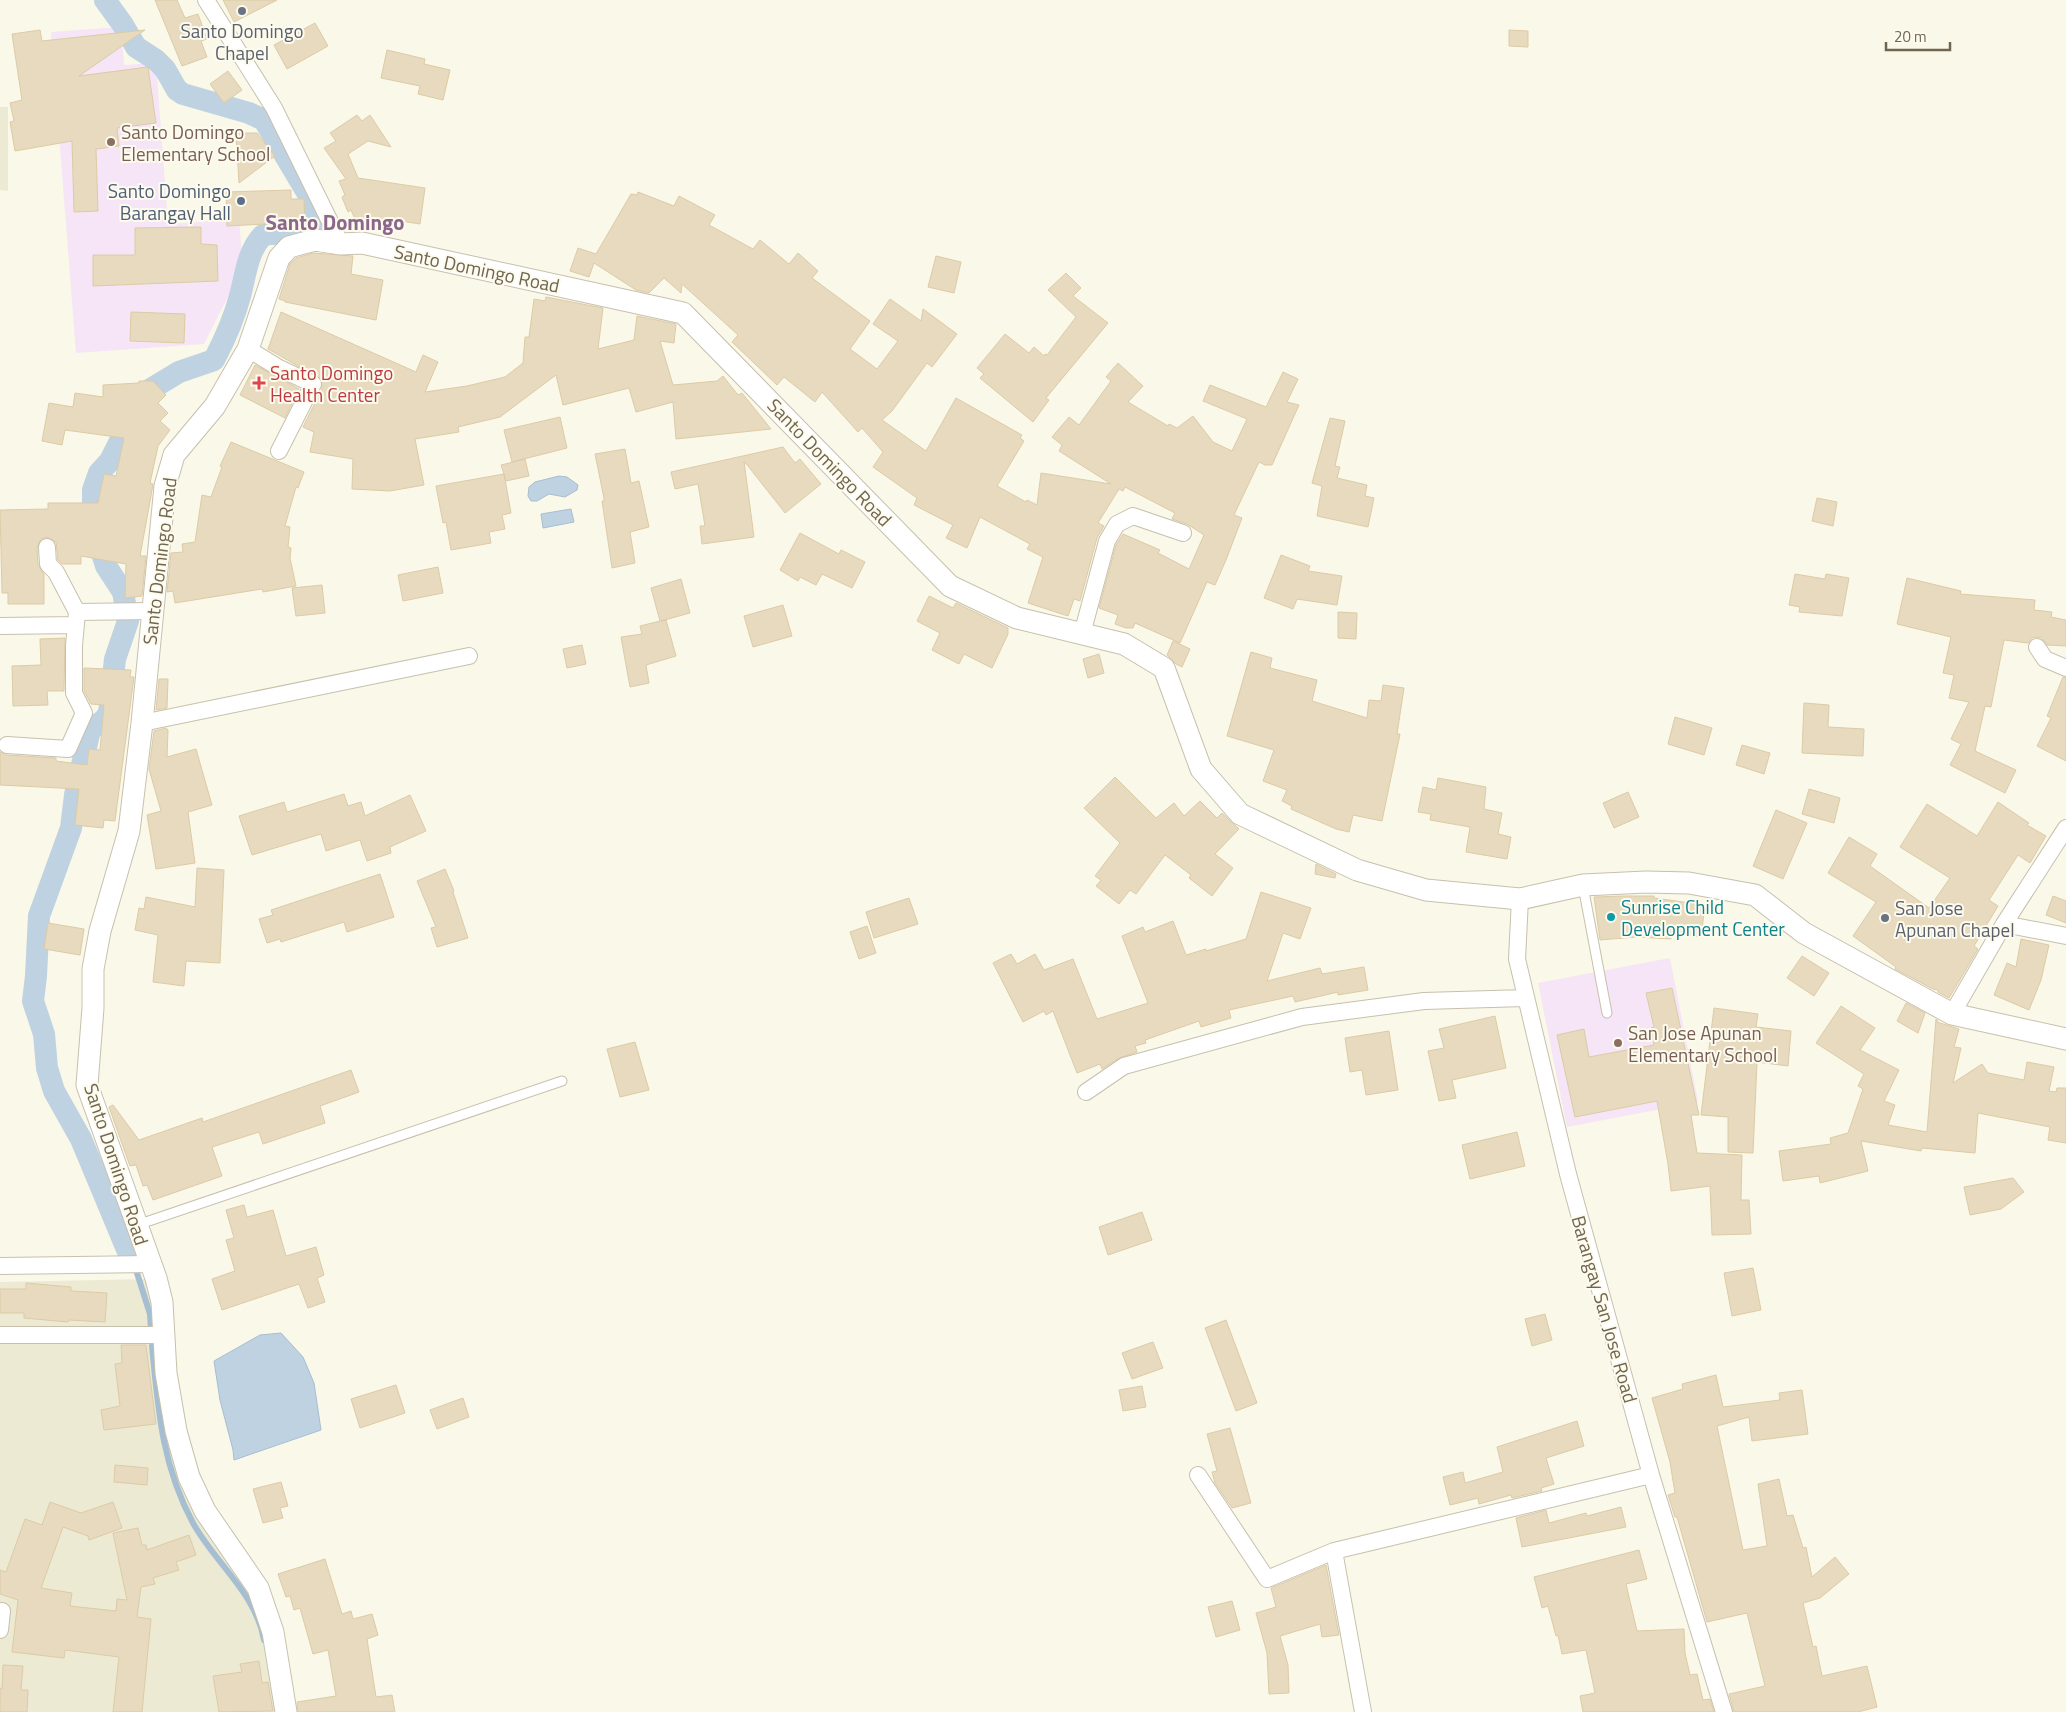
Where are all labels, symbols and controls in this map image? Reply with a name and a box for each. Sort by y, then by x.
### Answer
marker: Santo Domingo Chapel [236,5,248,17]
place label: Santo Domingo Chapel [180,16,304,67]
scale bar [1886,20,1950,52]
text: 20 m [1894,25,1927,48]
place label: Santo Domingo Elementary School [121,117,270,168]
marker: Santo Domingo Elementary School [105,136,117,148]
place label: Santo Domingo Barangay Hall [108,176,231,227]
marker: Santo Domingo Barangay Hall [235,195,247,207]
district label: Santo Domingo [266,206,404,238]
street label: Santo Domingo Road [392,236,562,300]
place label: Santo Domingo Health Center [270,358,393,409]
marker: Santo Domingo Health Center [252,376,266,390]
street label: Santo Domingo Road [761,391,899,533]
street label: Santo Domingo Road [134,476,184,646]
place label: Sunrise Child Development Center [1621,892,1785,943]
place label: San Jose Apunan Chapel [1895,893,2015,944]
marker: Sunrise Child Development Center [1605,911,1617,923]
marker: San Jose Apunan Chapel [1879,912,1891,924]
place label: San Jose Apunan Elementary School [1628,1018,1777,1069]
marker: San Jose Apunan Elementary School [1612,1037,1624,1049]
street label: Santo Domingo Road [77,1079,157,1249]
street label: Barangay San Jose Road [1564,1212,1646,1406]

